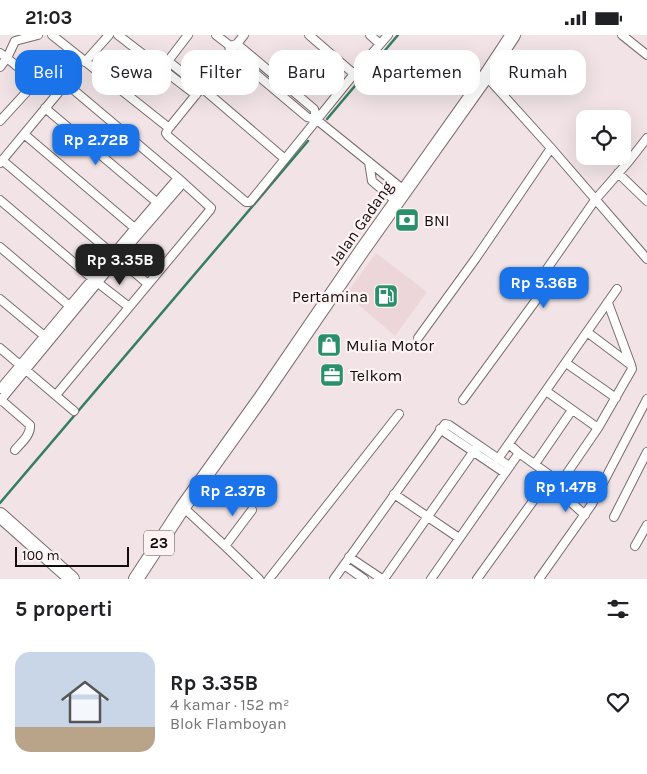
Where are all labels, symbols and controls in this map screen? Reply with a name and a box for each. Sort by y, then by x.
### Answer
text: 21:03 [25,7,72,29]
chip: Beli [15,50,82,95]
chip: Sewa [92,50,171,95]
chip: Filter [181,50,259,95]
chip: Baru [269,50,344,95]
chip: Apartemen [354,50,480,95]
chip: Rumah [490,50,586,95]
map controls [576,110,631,165]
button: locate [576,110,631,165]
pin: Rp 2.72B [44,123,148,166]
text: Rp 2.72B [63,130,129,149]
street label: Jalan Gadang [325,177,397,269]
bank icon: BNI [394,207,420,233]
place label: BNI [424,211,449,230]
pin: Rp 3.35B [68,243,172,286]
text: Rp 3.35B [86,250,154,269]
pin: Rp 5.36B [492,267,596,309]
text: Rp 5.36B [511,273,577,292]
fuel station icon: Pertamina [373,283,399,309]
place label: Pertamina [292,287,368,306]
shop icon: Mulia Motor [316,332,342,358]
place label: Mulia Motor [346,336,434,355]
office icon: Telkom [319,362,345,388]
place label: Telkom [350,366,402,385]
pin: Rp 1.47B [514,471,618,513]
pin: Rp 2.37B [181,475,285,517]
text: Rp 1.47B [535,477,597,496]
text: Rp 2.37B [200,481,266,500]
road number: 23 [144,531,174,555]
scale bar [15,544,129,567]
text: 100 m [22,547,60,564]
icon: filters [604,595,632,623]
text: 5 properti [15,597,113,621]
text: Rp 3.35B [170,671,258,695]
icon: home [55,672,115,732]
icon: heart [604,688,632,716]
text: 4 kamar · 152 m² [170,695,289,714]
text: Blok Flamboyan [170,714,287,733]

